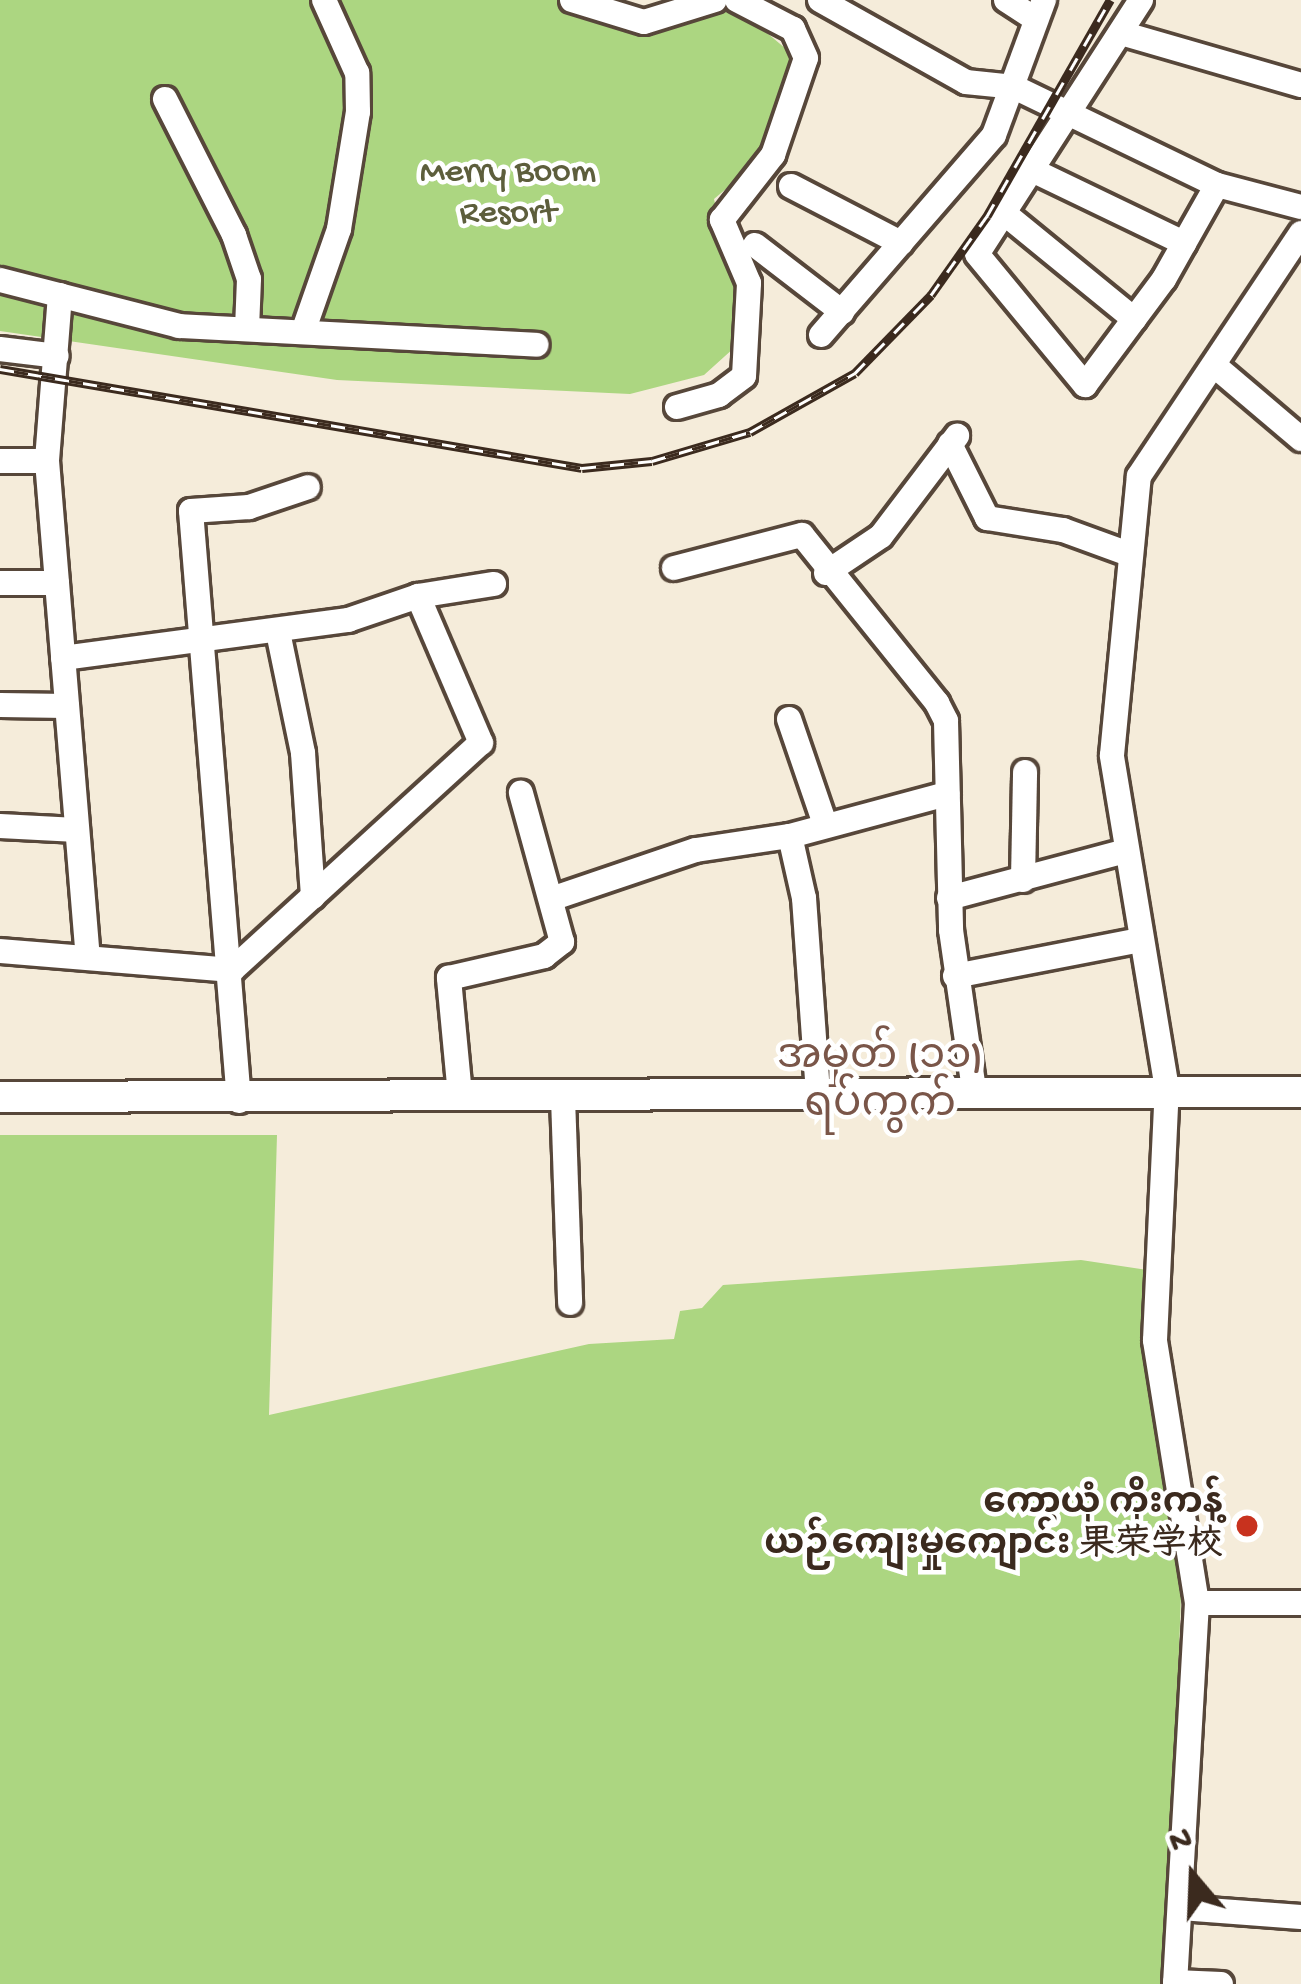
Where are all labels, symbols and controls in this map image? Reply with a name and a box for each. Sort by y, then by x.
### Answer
park label: Merry Boom Resort [420,151,596,236]
district label: အမှတ် (၁၁) ရပ်ကွက် [777,1035,983,1134]
place label: ကော့ယုံ ကိုးကန့် ယဉ်ကျေးမှုကျောင်း 果荣学校 [764,1483,1223,1568]
marker: ကော့ယုံ ကိုးကန့် ယဉ်ကျေးမှုကျောင်း 果荣学校 [1234,1513,1260,1539]
north arrow [1133,1816,1253,1936]
text: N [1165,1820,1198,1863]

